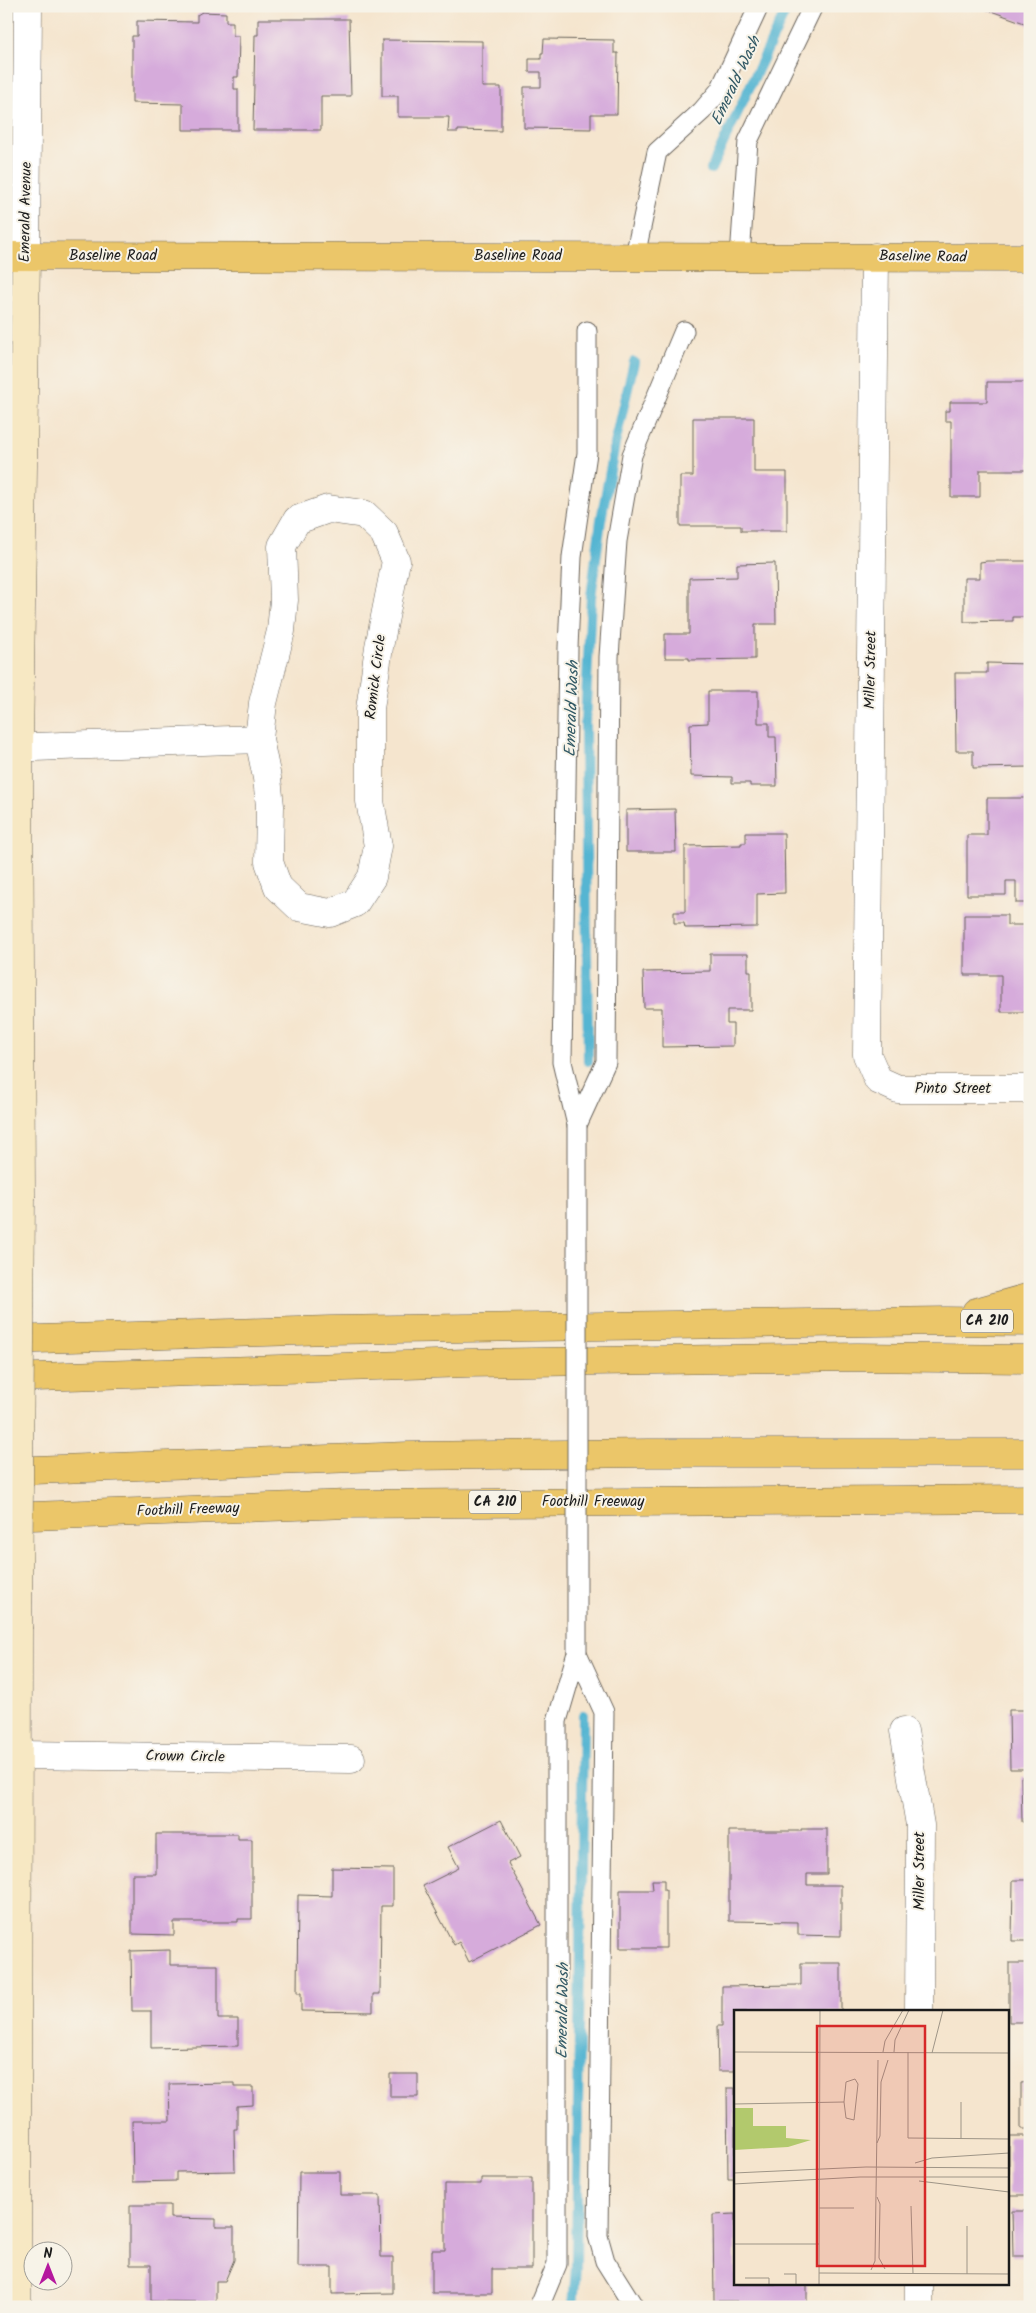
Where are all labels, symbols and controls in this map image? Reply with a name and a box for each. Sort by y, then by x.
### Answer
water label: Emerald Wash [704,31,768,130]
street label: Emerald Avenue [13,161,39,263]
street label: Baseline Road [69,244,157,268]
street label: Baseline Road [474,244,562,268]
street label: Baseline Road [879,244,968,270]
street label: Miller Street [858,630,884,709]
street label: Romick Circle [359,633,393,721]
water label: Emerald Wash [558,659,586,757]
street label: Pinto Street [915,1077,991,1101]
road number: CA 210 [961,1310,1013,1332]
road number: CA 210 [469,1490,521,1514]
street label: Foothill Freeway [542,1490,645,1514]
street label: Foothill Freeway [136,1496,241,1524]
street label: Crown Circle [145,1744,225,1770]
street label: Miller Street [908,1832,932,1910]
water label: Emerald Wash [550,1961,576,2059]
inset map [734,2010,1008,2286]
north arrow [22,2240,72,2290]
text: N [44,2243,53,2265]

